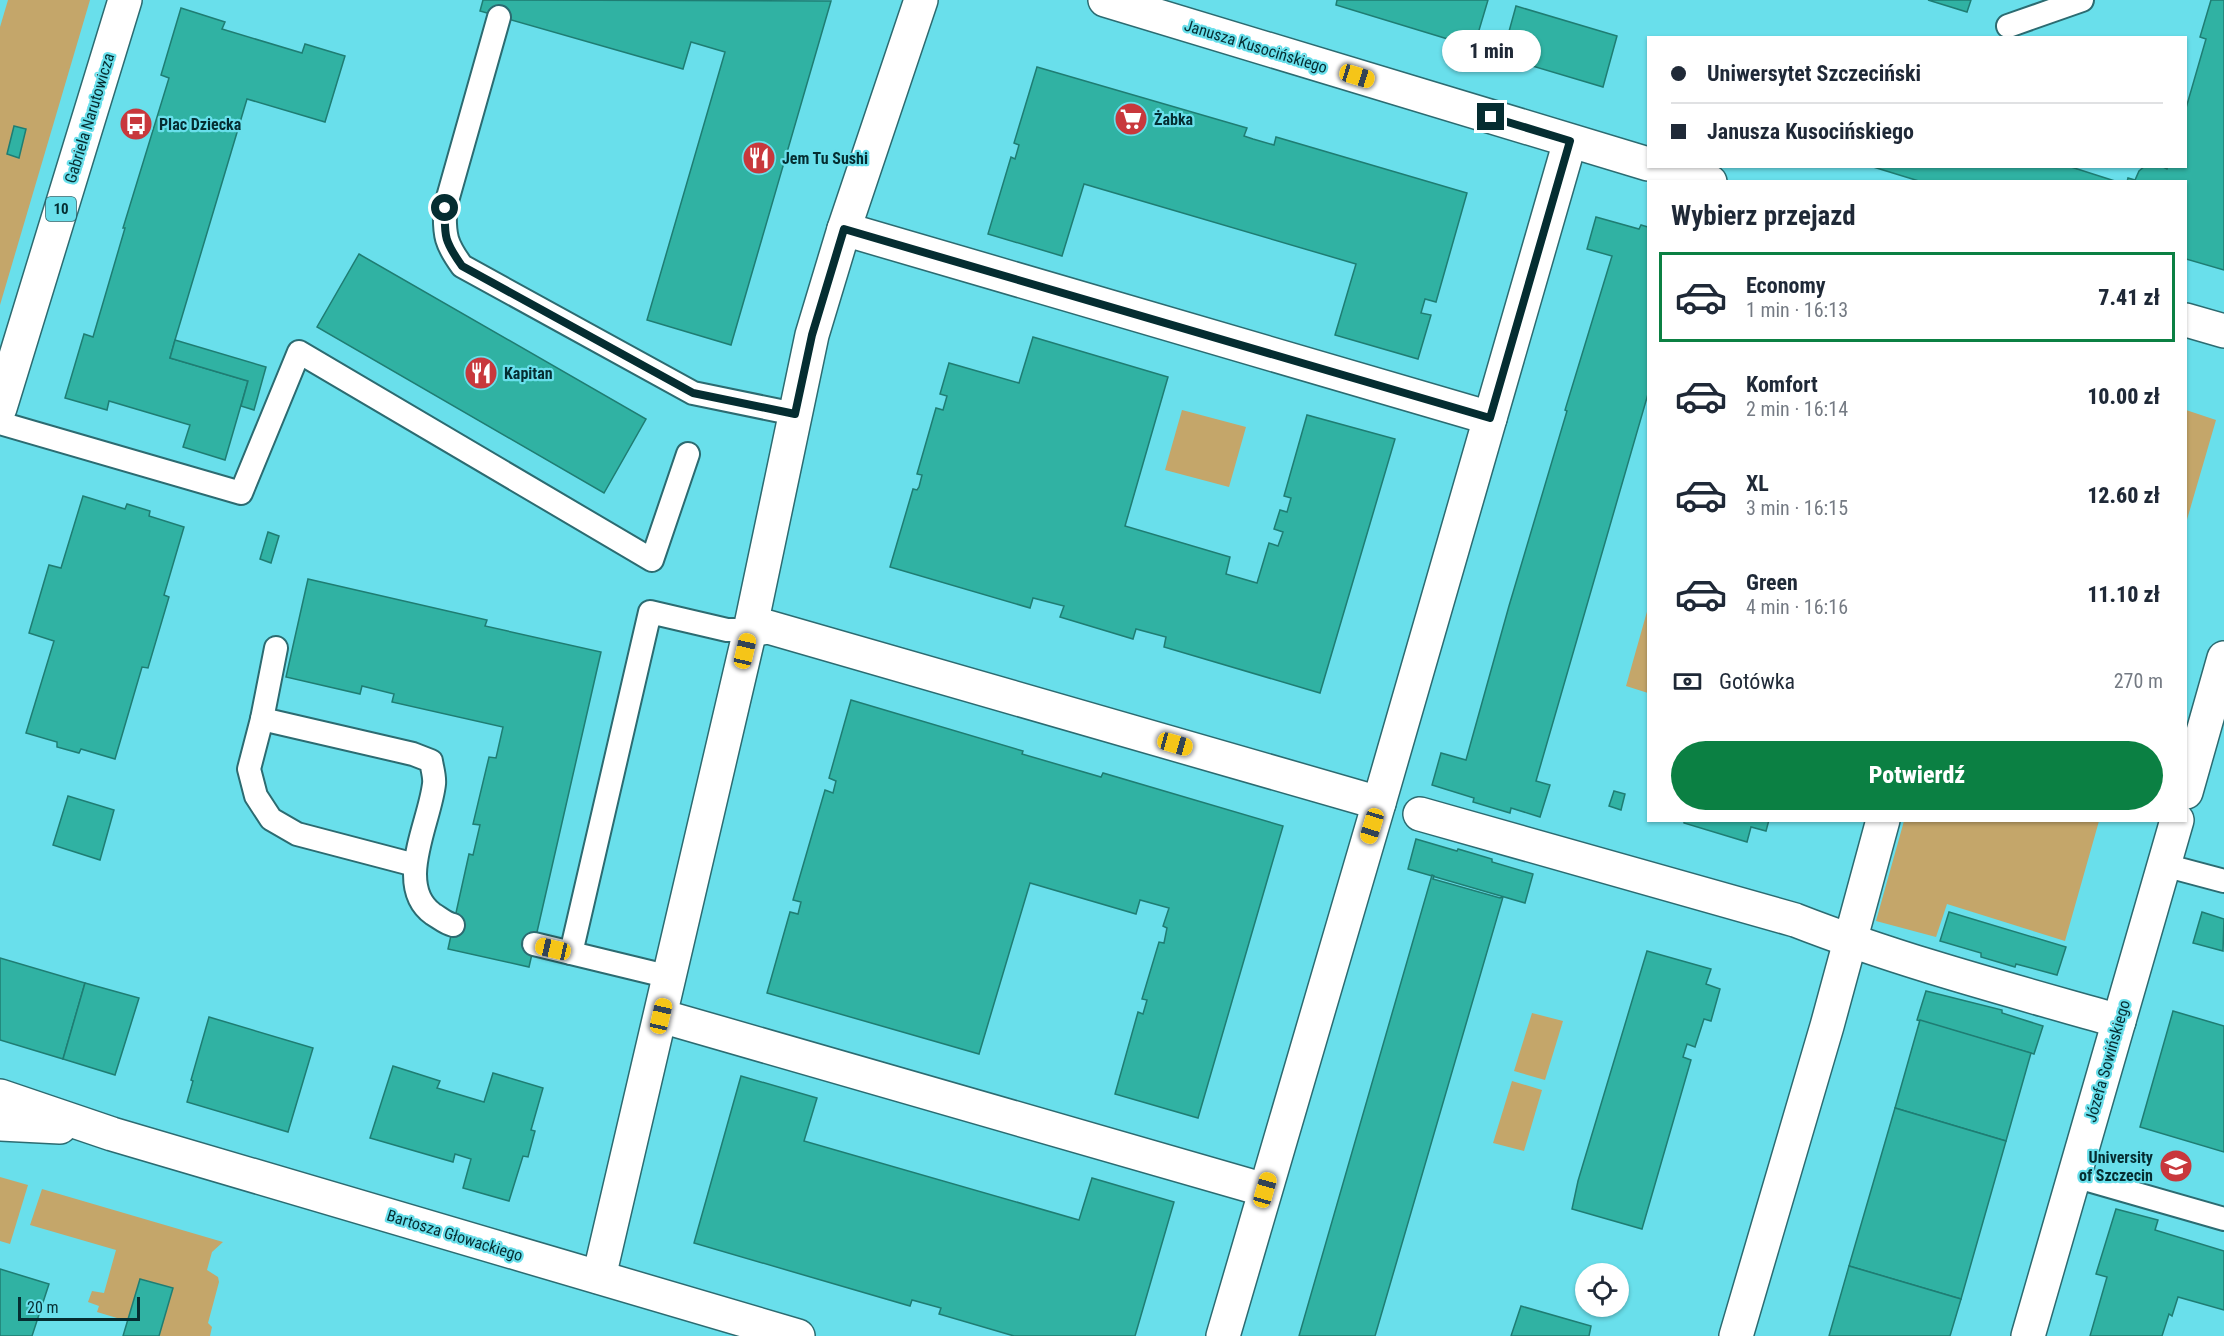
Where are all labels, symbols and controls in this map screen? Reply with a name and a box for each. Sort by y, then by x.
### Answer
street label: Janusza Kusocińskiego [1182,16,1330,77]
callout: 1 min [1442,30,1540,72]
text: 1 min [1469,39,1514,63]
street label: Gabriela Narutowicza [61,51,118,185]
text: Uniwersytet Szczeciński [1707,61,1921,86]
car [1337,62,1377,90]
supermarket icon: Żabka [1113,101,1149,137]
route end [1477,103,1504,130]
bus stop icon: Plac Dziecka [118,106,154,142]
place label: Żabka [1154,110,1194,129]
place label: Plac Dziecka [159,115,242,134]
text: Janusza Kusocińskiego [1707,119,1914,144]
restaurant icon: Jem Tu Sushi [741,140,777,176]
place label: Jem Tu Sushi [782,149,868,168]
route start [431,194,458,221]
road number: 10 [46,197,76,221]
text: Wybierz przejazd [1671,200,1856,232]
icon: car [1674,270,1728,324]
text: Economy [1746,273,1826,298]
text: 7.41 zł [2098,285,2160,310]
text: 1 min · 16:13 [1746,298,1848,322]
restaurant icon: Kapitan [463,355,499,391]
place label: Kapitan [504,364,553,383]
icon: car [1674,369,1728,423]
text: Komfort [1746,372,1818,397]
text: 10.00 zł [2087,384,2160,409]
text: 2 min · 16:14 [1746,397,1848,421]
icon: car [1674,468,1728,522]
text: XL [1746,471,1769,496]
text: 12.60 zł [2087,483,2160,508]
text: 3 min · 16:15 [1746,496,1848,520]
icon: car [1674,567,1728,621]
text: Green [1746,570,1798,595]
text: 11.10 zł [2087,582,2160,607]
text: 4 min · 16:16 [1746,595,1848,619]
car [732,631,758,671]
icon: cash [1671,665,1704,698]
text: Gotówka [1719,669,1795,694]
text: 270 m [2114,669,2163,693]
car [1155,730,1195,758]
button: Potwierdź [1671,741,2163,810]
car [1358,806,1386,846]
car [533,936,573,962]
car [648,996,674,1036]
street label: Józefa Sowińskiego [2081,998,2134,1124]
place label: University of Szczecin [2079,1148,2153,1185]
school or university icon: University of Szczecin [2158,1148,2194,1184]
car [1251,1170,1279,1210]
street label: Bartosza Głowackiego [385,1206,525,1265]
map controls [1575,1263,1629,1317]
button: locate [1575,1263,1629,1317]
scale bar [18,1294,140,1322]
text: 20 m [27,1298,59,1317]

